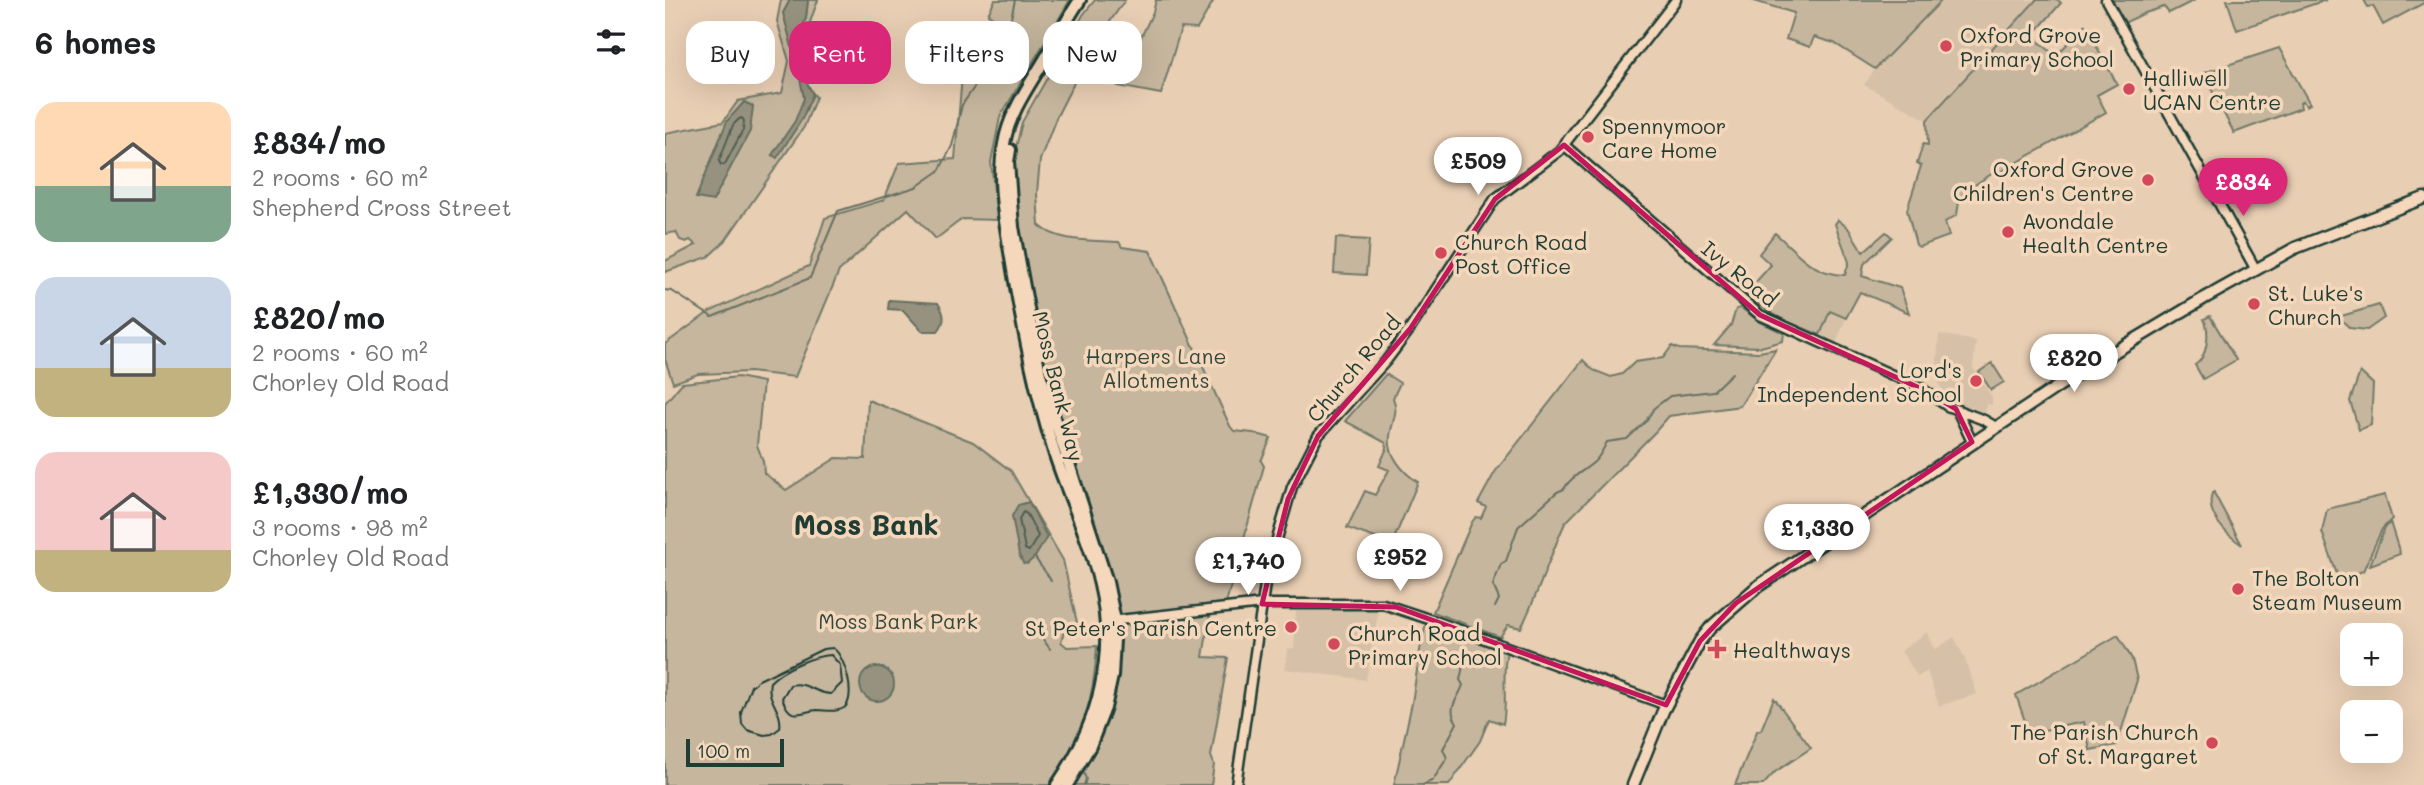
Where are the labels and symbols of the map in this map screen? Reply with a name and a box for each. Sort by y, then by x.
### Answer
place label: Oxford Grove Primary School [1960,21,2114,72]
marker: Oxford Grove Primary School [1938,38,1954,54]
place label: Halliwell UCAN Centre [2143,64,2281,115]
marker: Halliwell UCAN Centre [2121,81,2137,97]
place label: Spennymoor Care Home [1602,112,1726,163]
marker: Spennymoor Care Home [1580,129,1596,145]
pin: £509 [1437,138,1519,197]
place label: Oxford Grove Children's Centre [1953,155,2134,206]
pin: £834 [2202,158,2284,218]
marker: Oxford Grove Children's Centre [2140,172,2156,188]
place label: Avondale Health Centre [2022,207,2169,258]
marker: Avondale Health Centre [2000,224,2016,240]
place label: Church Road Post Office [1455,228,1587,279]
street label: Ivy Road [1696,234,1784,312]
marker: Church Road Post Office [1433,245,1449,261]
place label: St. Luke's Church [2268,279,2364,330]
marker: St. Luke's Church [2246,296,2262,312]
street label: Moss Bank Way [1027,308,1091,464]
street label: Church Road [1300,309,1406,427]
pin: £820 [2033,334,2115,394]
park label: Harpers Lane Allotments [1086,342,1226,393]
place label: Lord's Independent School [1757,356,1962,407]
marker: Lord's Independent School [1968,373,1984,389]
pin: £1,330 [1760,504,1874,564]
district label: Moss Bank [793,506,939,542]
pin: £952 [1359,534,1441,593]
pin: £1,740 [1191,538,1305,597]
place label: The Bolton Steam Museum [2252,564,2402,615]
marker: The Bolton Steam Museum [2230,581,2246,597]
park label: Moss Bank Park [818,607,978,634]
place label: St Peter's Parish Centre [1025,614,1277,641]
marker: St Peter's Parish Centre [1283,619,1299,635]
place label: Church Road Primary School [1348,619,1502,670]
marker: Church Road Primary School [1326,636,1342,652]
place label: Healthways [1733,636,1851,663]
marker: Healthways [1707,639,1727,659]
place label: The Parish Church of St. Margaret [2010,718,2198,769]
marker: The Parish Church of St. Margaret [2204,735,2220,751]
scale bar [686,736,784,768]

